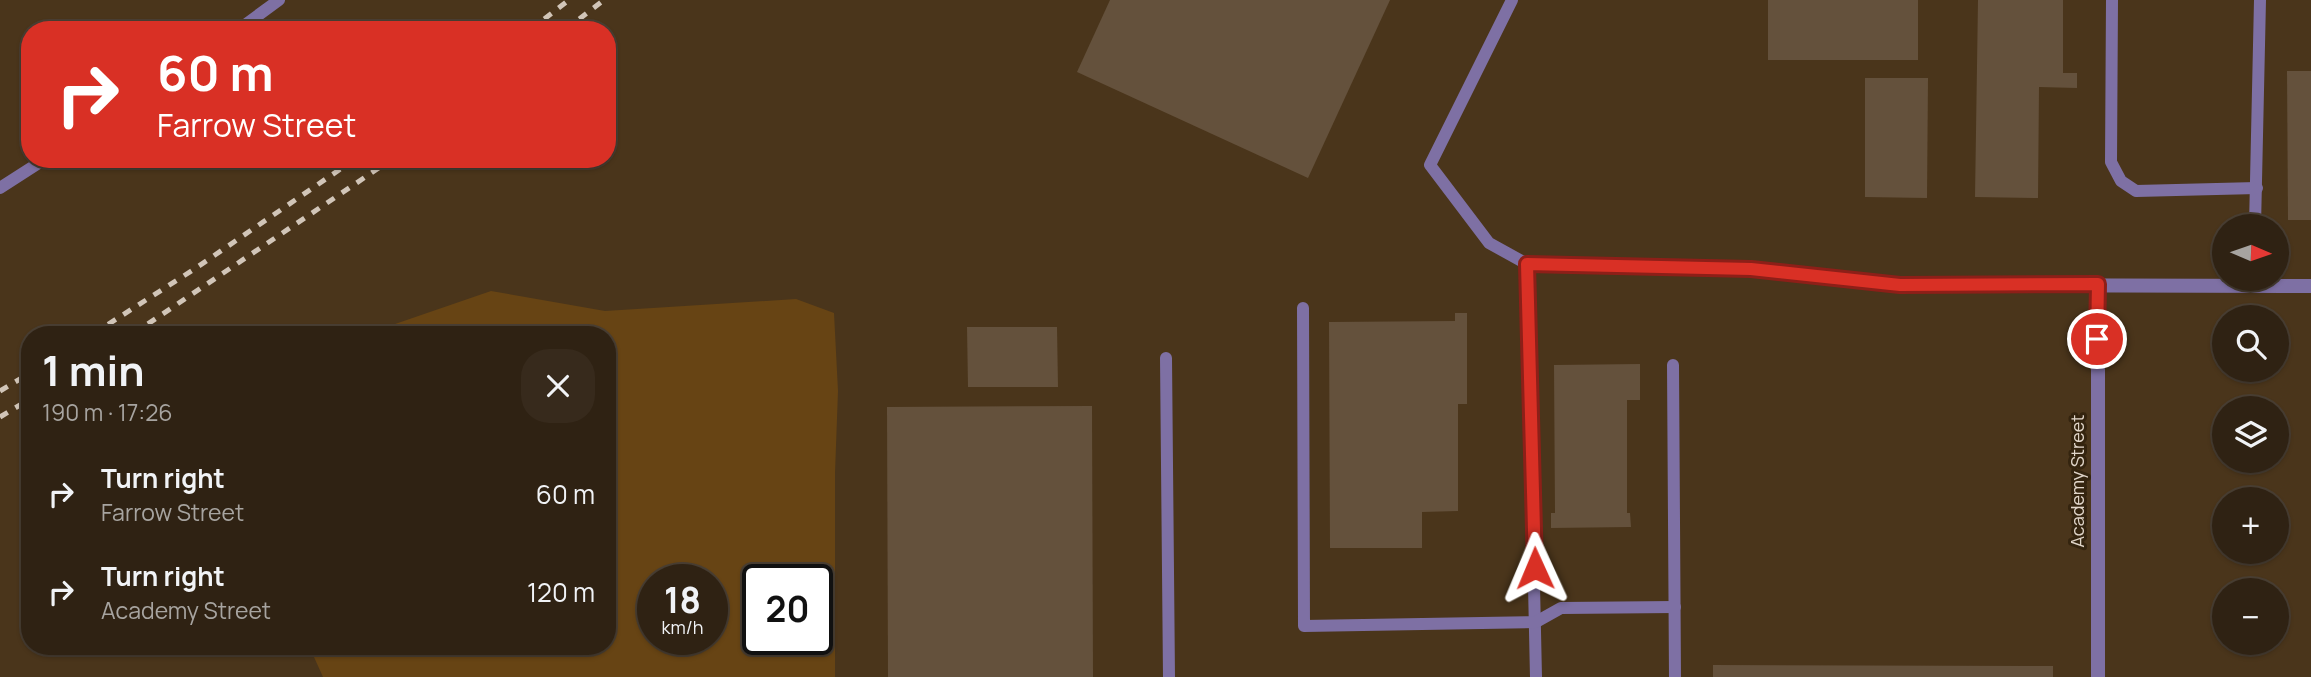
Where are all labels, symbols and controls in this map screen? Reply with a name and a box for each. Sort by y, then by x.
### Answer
text: 60 m [157,39,274,106]
icon: right [42,49,133,140]
text: Farrow Street [157,103,356,147]
north arrow [2212,214,2289,290]
map controls [2212,214,2289,655]
button: search [2212,305,2289,382]
pin [2067,309,2127,369]
icon: arrive [2078,320,2116,358]
text: 1 min [42,341,145,399]
button: close [521,349,595,423]
text: 190 m · 17:26 [42,396,173,428]
button: layers [2212,396,2289,473]
street label: Academy Street [2065,414,2089,548]
text: Turn right [101,460,225,496]
icon: right [42,475,80,513]
text: 60 m [536,476,595,512]
button: + [2212,487,2289,564]
text: Farrow Street [101,496,244,528]
position arrow [1498,531,1572,605]
text: Turn right [101,558,225,594]
speed limit sign: 20 [742,564,833,655]
icon: right [42,573,80,611]
text: 120 m [527,574,595,610]
text: 18 [664,576,701,624]
button: − [2212,578,2289,655]
text: Academy Street [101,594,271,626]
text: km/h [662,615,703,639]

